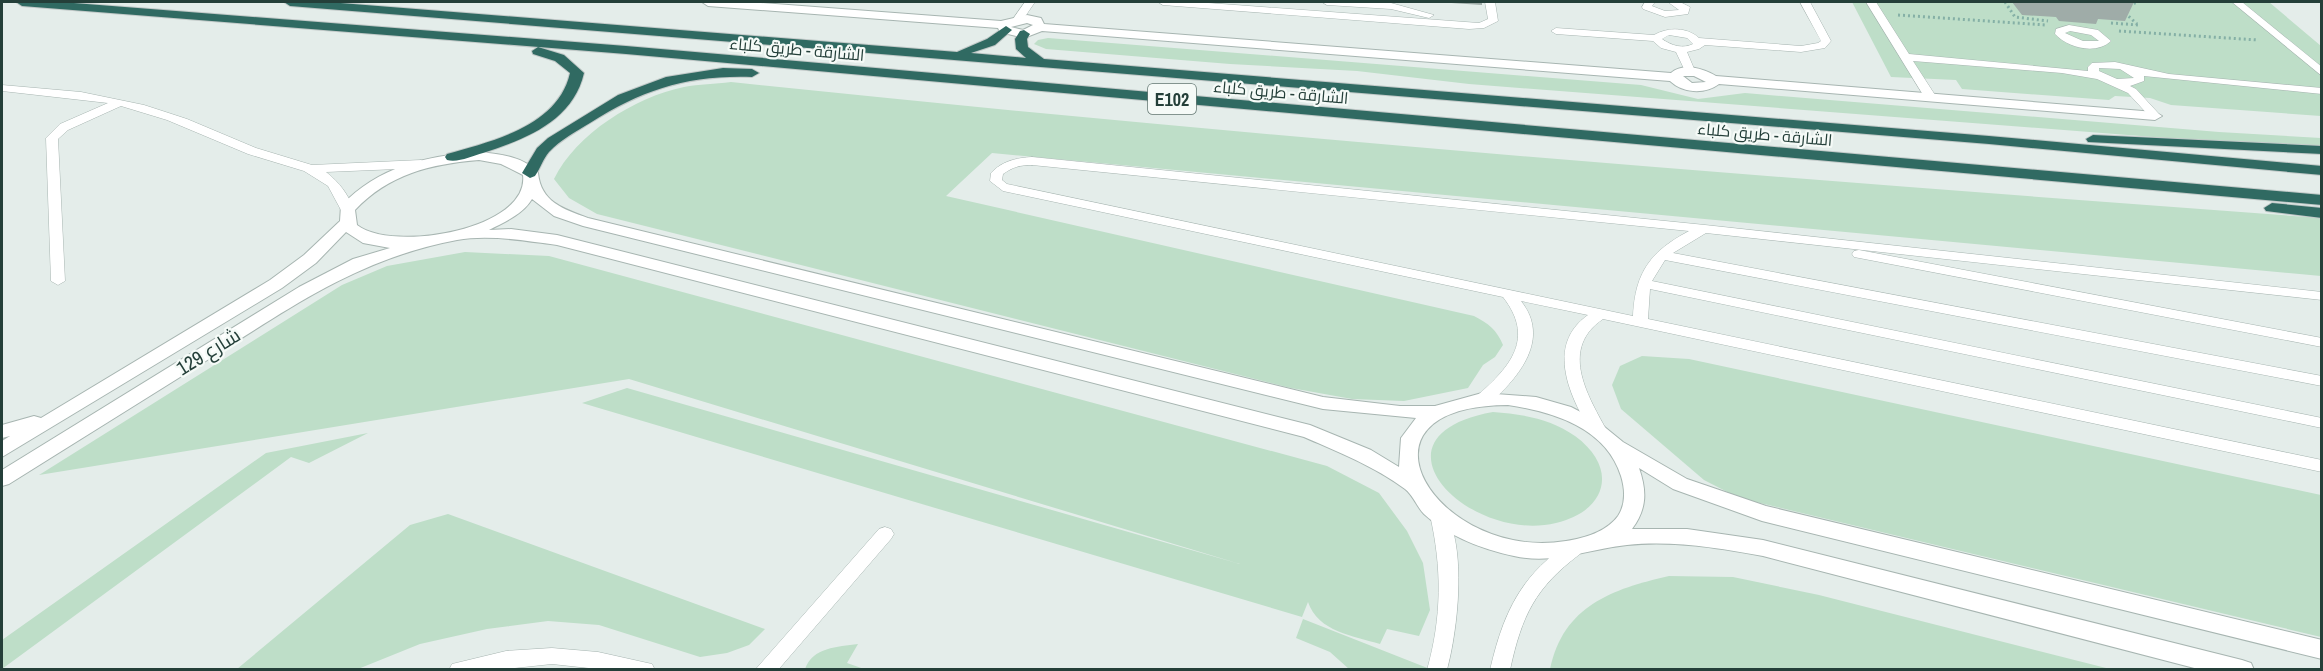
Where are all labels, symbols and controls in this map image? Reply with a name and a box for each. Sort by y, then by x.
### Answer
street label: الشارقة - طريق كلباء [729,32,865,66]
street label: الشارقة - طريق كلباء [1213,75,1349,109]
road number: E102 [1148,84,1196,114]
street label: الشارقة - طريق كلباء [1697,117,1833,151]
street label: شارع 129 [171,321,246,382]

